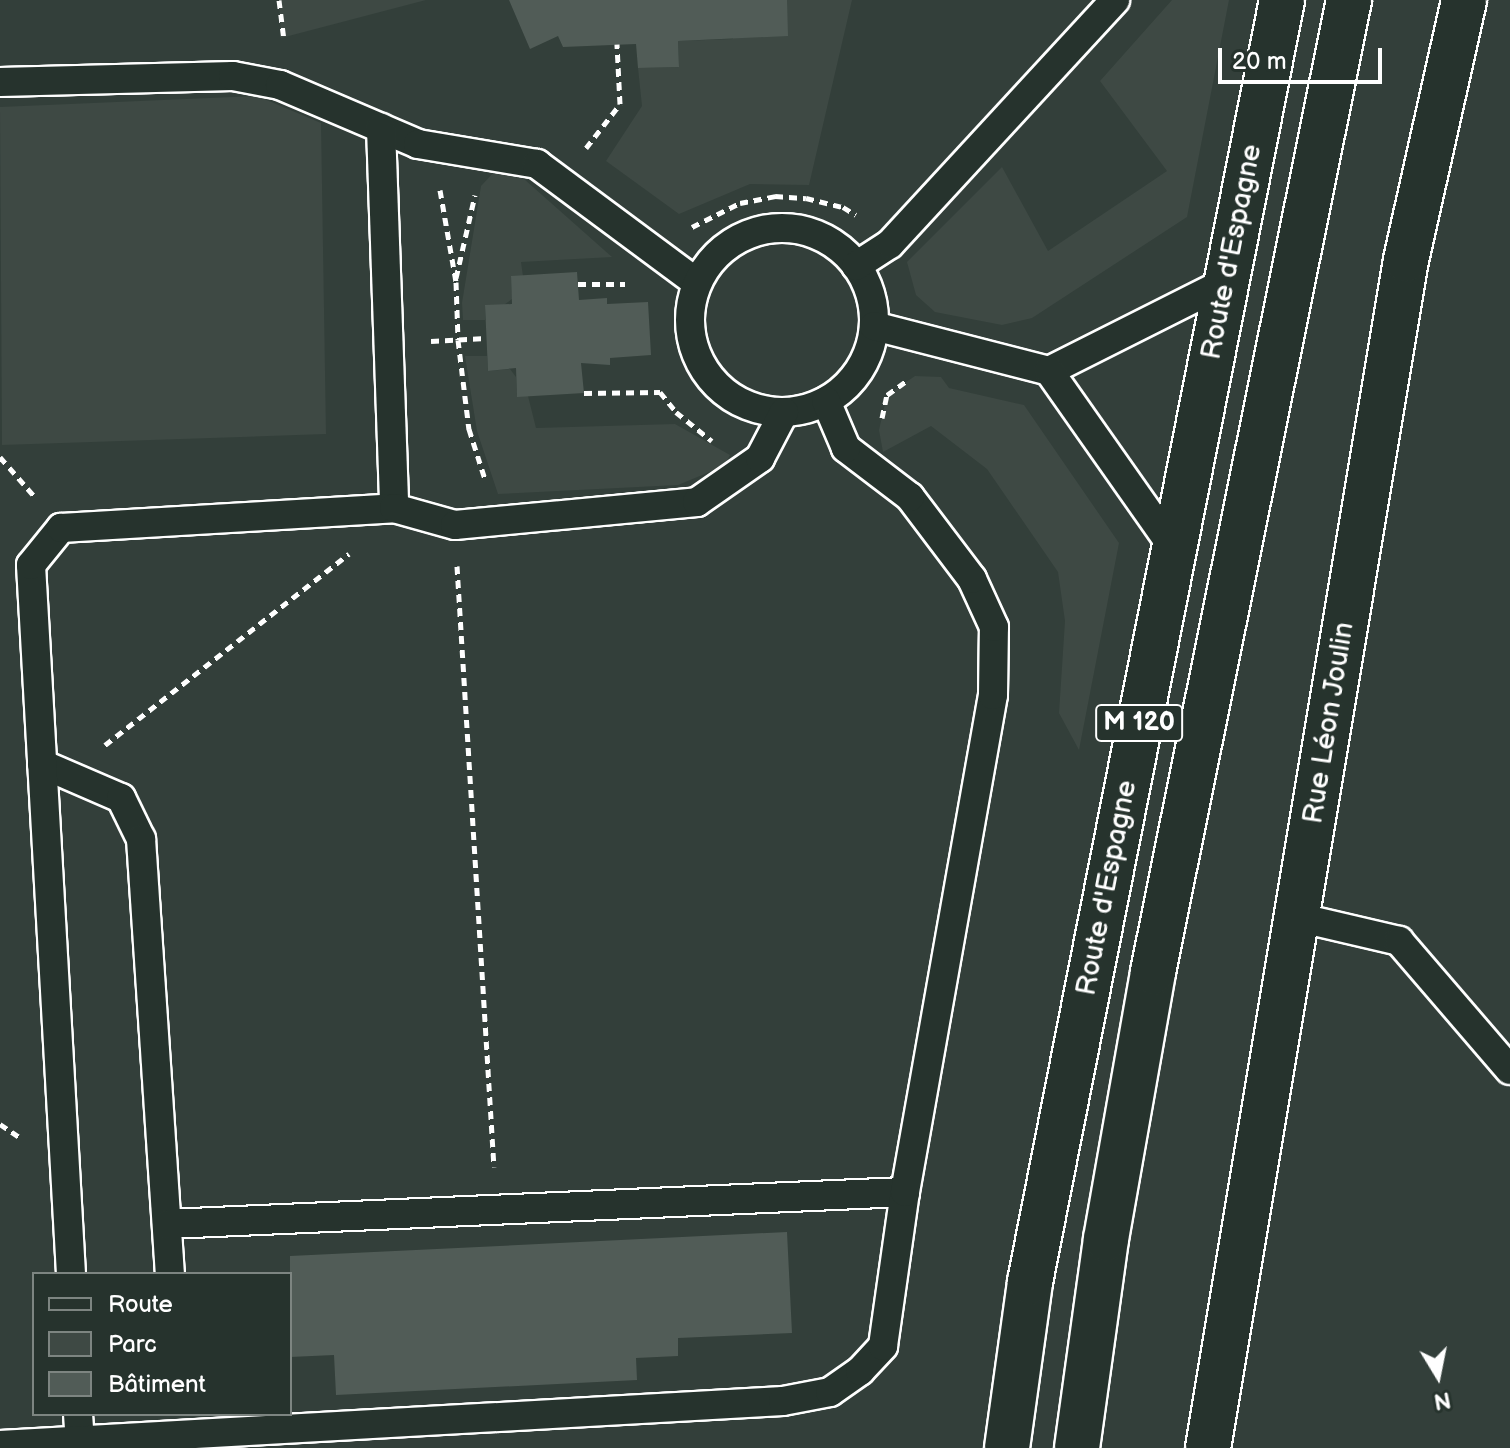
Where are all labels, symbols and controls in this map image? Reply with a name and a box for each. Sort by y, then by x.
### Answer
scale bar [1222,32,1386,82]
text: 20 m [1232,47,1287,76]
street label: Route d'Espagne [1195,142,1269,362]
street label: Rue Léon Joulin [1296,619,1362,827]
road number: M 120 [1095,701,1183,745]
street label: Route d'Espagne [1070,778,1144,998]
legend [32,1272,292,1416]
text: Route [108,1290,173,1319]
text: Parc [108,1330,157,1359]
north arrow [1398,1336,1478,1416]
text: Bâtiment [108,1370,206,1399]
text: N [1432,1385,1453,1415]

